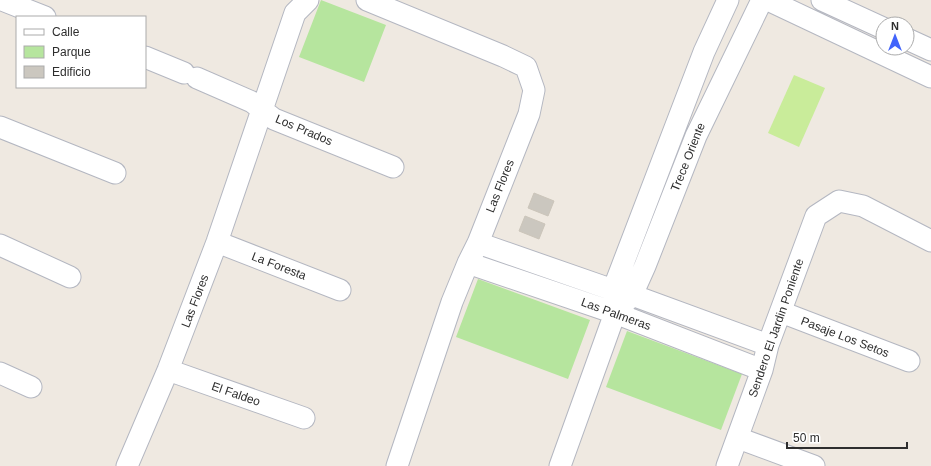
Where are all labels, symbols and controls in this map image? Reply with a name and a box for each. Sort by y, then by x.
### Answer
legend [16,16,146,88]
north arrow [875,16,915,56]
text: N [891,20,899,32]
text: Calle [52,25,80,39]
text: Parque [52,45,91,59]
text: Edificio [52,65,91,79]
street label: Los Prados [273,112,335,148]
street label: Trece Oriente [668,120,708,193]
street label: Las Flores [483,157,517,215]
street label: La Foresta [250,249,309,283]
street label: Sendero El Jardin Poniente [746,256,807,399]
street label: Las Flores [178,272,212,330]
street label: Las Palmeras [579,295,653,333]
street label: Pasaje Los Setos [799,314,891,360]
street label: El Faldeo [210,379,263,409]
scale bar [787,424,907,450]
text: 50 m [793,431,820,445]

